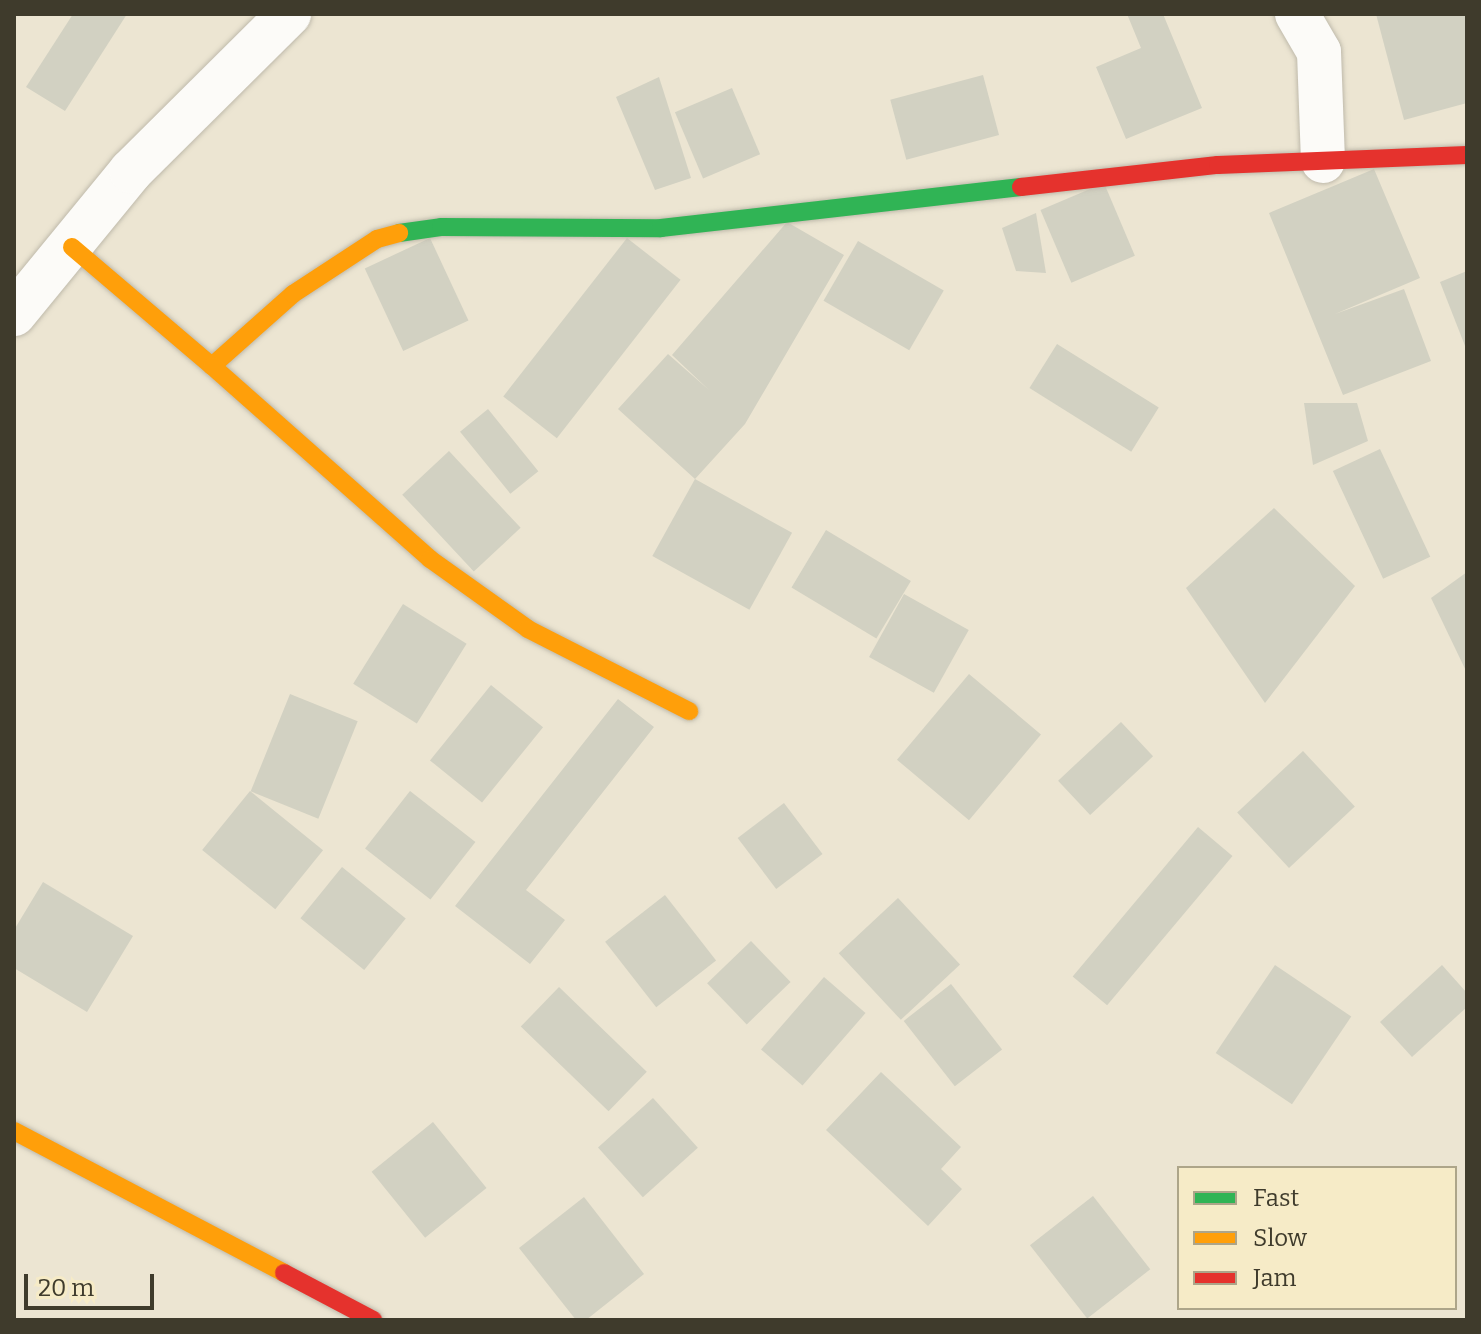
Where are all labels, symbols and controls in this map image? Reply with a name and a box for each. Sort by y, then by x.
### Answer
legend [1177,1166,1457,1310]
text: Fast [1253,1184,1299,1212]
text: Slow [1253,1224,1307,1252]
scale bar [28,1258,158,1308]
text: Jam [1253,1264,1296,1292]
text: 20 m [38,1274,94,1302]

